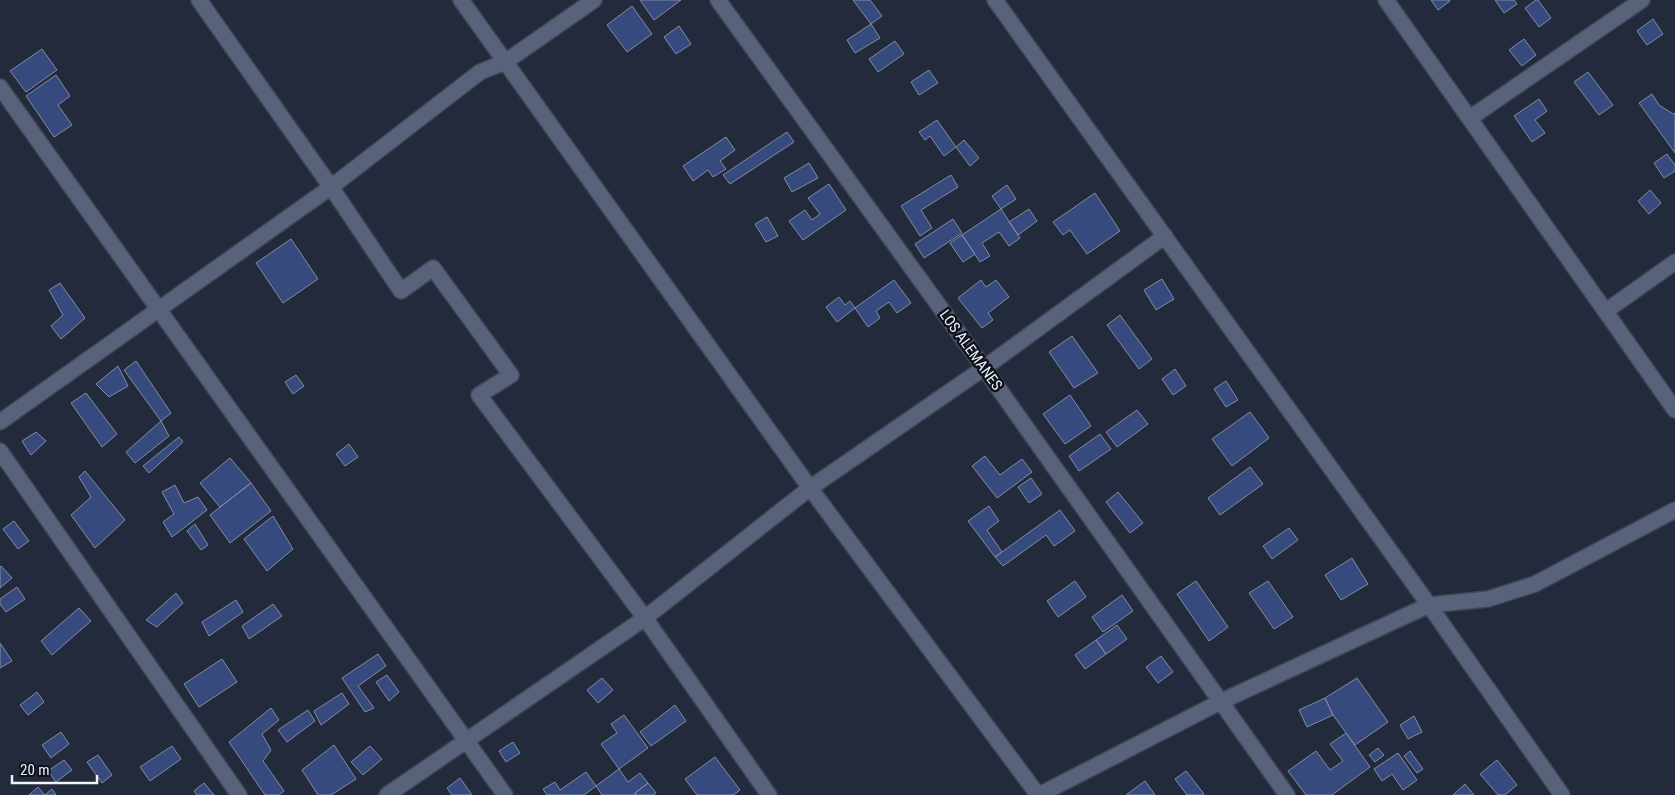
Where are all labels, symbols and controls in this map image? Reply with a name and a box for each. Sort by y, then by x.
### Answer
street label: LOS ALEMANES [936,306,1006,394]
scale bar [12,752,98,784]
text: 20 m [20,761,50,779]

